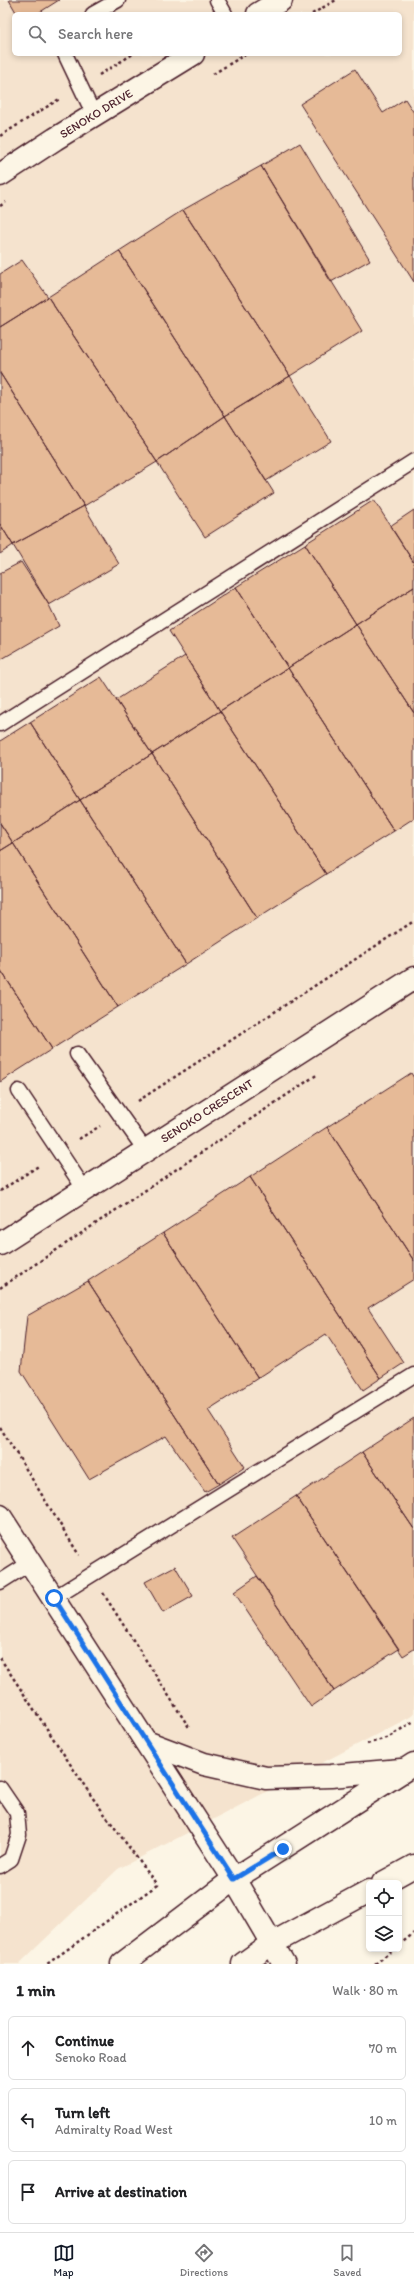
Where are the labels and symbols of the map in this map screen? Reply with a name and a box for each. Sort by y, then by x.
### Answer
street label: SENOKO DRIVE [57,86,135,141]
street label: SENOKO CRESCENT [158,1076,256,1146]
route start [45,1589,63,1607]
route end [274,1840,292,1858]

